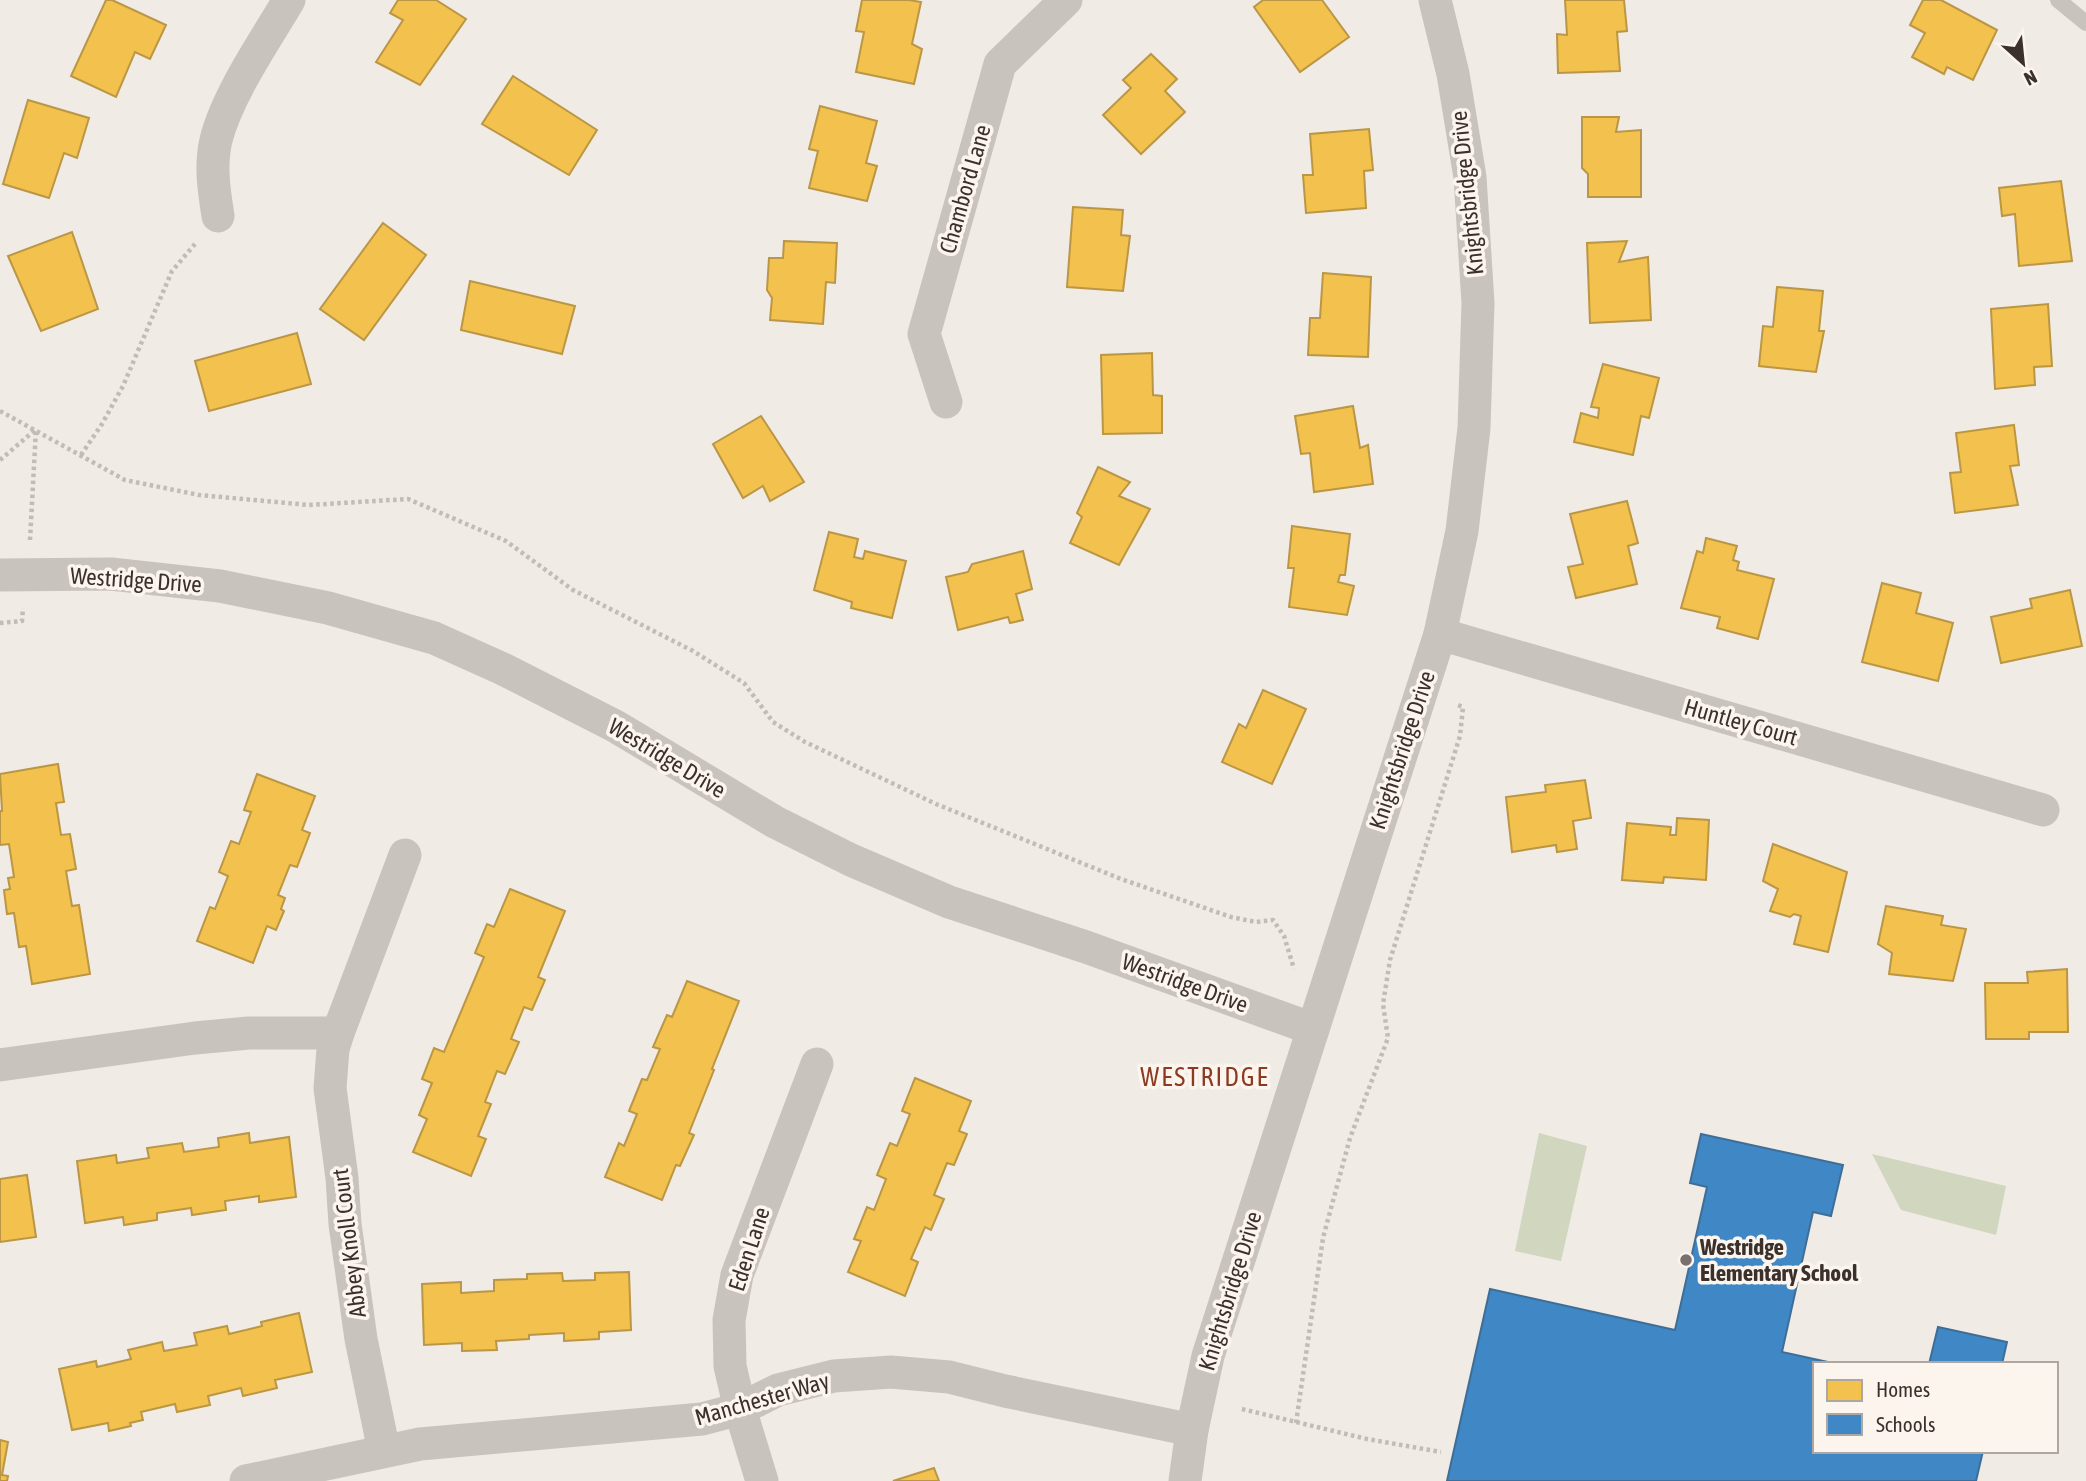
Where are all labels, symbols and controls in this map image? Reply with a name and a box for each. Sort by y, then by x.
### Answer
north arrow [1988,28,2058,98]
text: N [2021,66,2041,90]
street label: Knightsbridge Drive [1445,110,1489,276]
street label: Chambord Lane [934,122,996,256]
street label: Westridge Drive [69,562,203,598]
street label: Knightsbridge Drive [1364,667,1440,833]
street label: Huntley Court [1681,693,1801,751]
street label: Westridge Drive [604,713,730,803]
street label: Westridge Drive [1119,948,1251,1018]
district label: WESTRIDGE [1140,1062,1270,1092]
street label: Abbey Knoll Court [327,1167,371,1319]
street label: Eden Lane [723,1204,775,1294]
street label: Knightsbridge Drive [1193,1208,1267,1374]
place label: Westridge Elementary School [1699,1234,1859,1286]
marker: Westridge Elementary School [1678,1252,1694,1268]
legend [1813,1362,2058,1453]
street label: Manchester Way [692,1367,832,1431]
text: Homes [1876,1377,1930,1401]
text: Schools [1876,1412,1936,1436]

